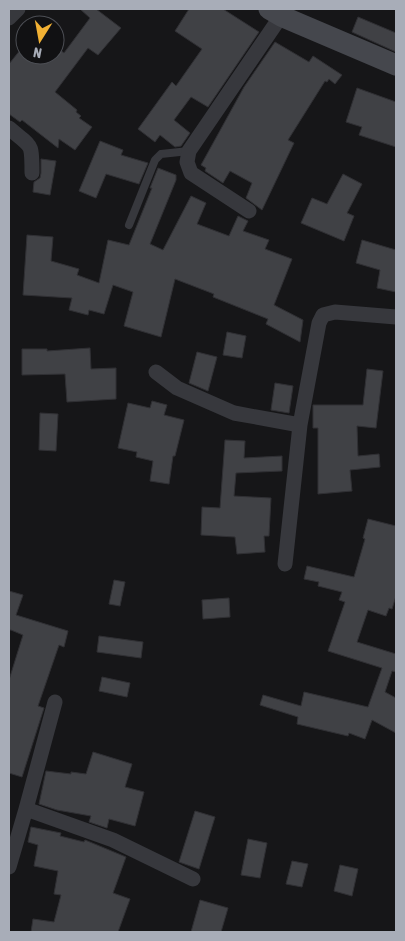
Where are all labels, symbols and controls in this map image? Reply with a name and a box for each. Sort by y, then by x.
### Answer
north arrow [15,15,65,65]
text: N [32,44,43,61]

